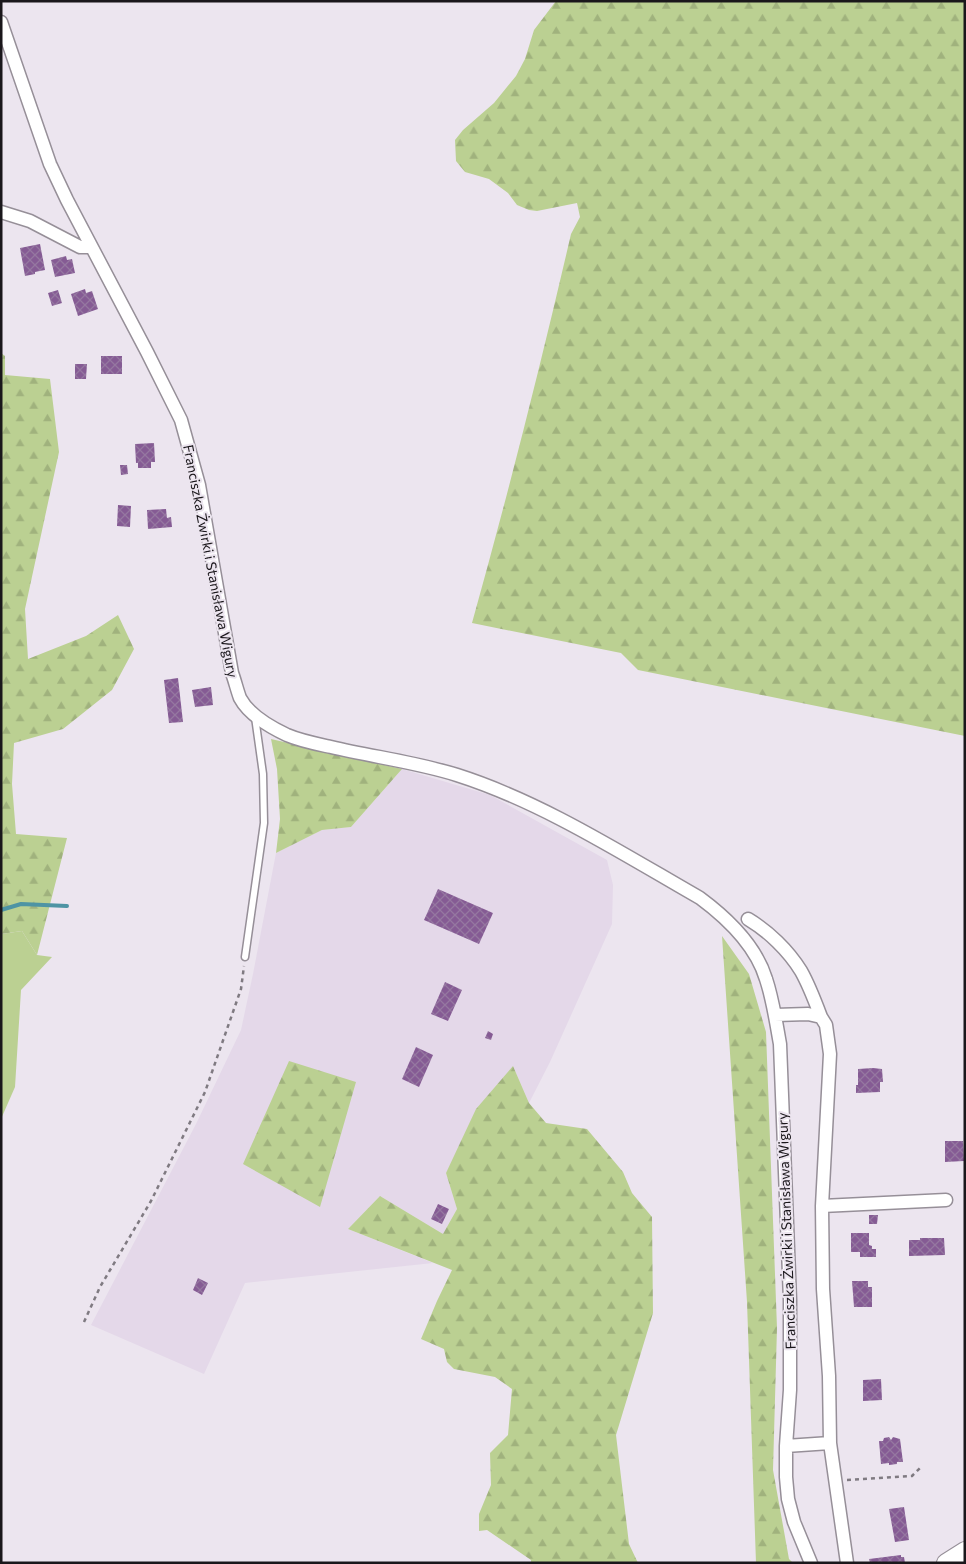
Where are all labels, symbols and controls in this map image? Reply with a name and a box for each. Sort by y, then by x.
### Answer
street label: Franciszka Żwirki i Stanisława Wigury [180,443,242,679]
street label: Franciszka Żwirki i Stanisława Wigury [773,1112,799,1350]

